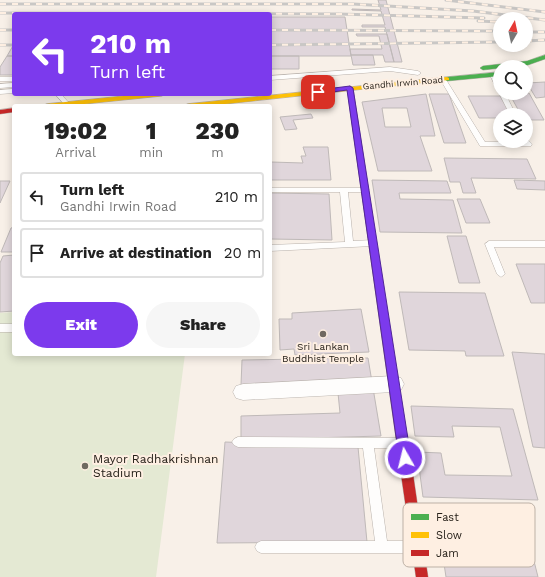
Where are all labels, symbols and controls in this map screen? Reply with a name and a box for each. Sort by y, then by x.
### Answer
north arrow [493,12,533,52]
map controls [493,12,533,148]
text: 210 m [90,27,171,60]
icon: left [24,28,76,80]
button: search [493,60,533,100]
text: Turn left [90,61,165,82]
pin [301,75,335,109]
street label: Gandhi Irwin Road [362,75,444,91]
icon: arrive [307,81,329,103]
button: layers [493,108,533,148]
text: 19:02 [44,117,107,145]
text: 1 [146,117,157,145]
text: 230 [195,117,240,145]
text: Arrival [55,145,96,160]
text: min [139,145,163,160]
text: m [211,145,224,160]
text: Turn left [60,181,124,199]
icon: left [26,186,48,208]
text: 210 m [215,188,258,206]
text: Gandhi Irwin Road [60,199,177,214]
icon: arrive [26,242,48,264]
text: Arrive at destination [60,244,212,262]
text: 20 m [224,244,261,262]
button: Exit [24,302,138,348]
button: Share [146,302,260,348]
marker: Sri Lankan Buddhist Temple [318,329,328,339]
place label: Sri Lankan Buddhist Temple [282,341,364,364]
position arrow [384,437,426,479]
place label: Mayor Radhakrishnan Stadium [93,452,219,480]
marker: Mayor Radhakrishnan Stadium [80,461,90,471]
legend [403,503,535,567]
text: Fast [436,511,459,524]
text: Slow [436,529,462,542]
text: Jam [436,547,459,560]

